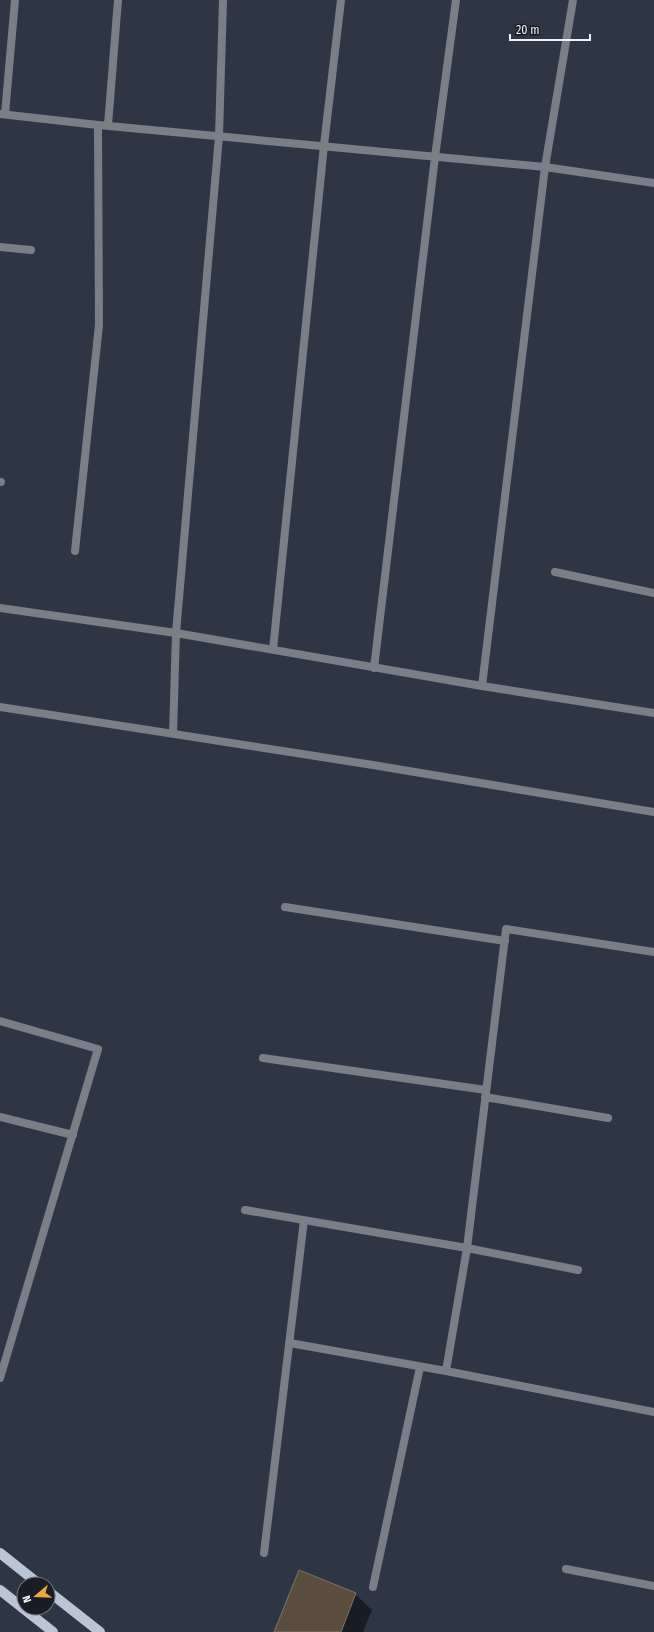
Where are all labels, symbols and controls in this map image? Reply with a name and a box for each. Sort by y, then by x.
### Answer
scale bar [510,16,590,42]
text: 20 m [516,23,540,37]
north arrow [16,1576,56,1616]
text: N [20,1594,34,1604]

